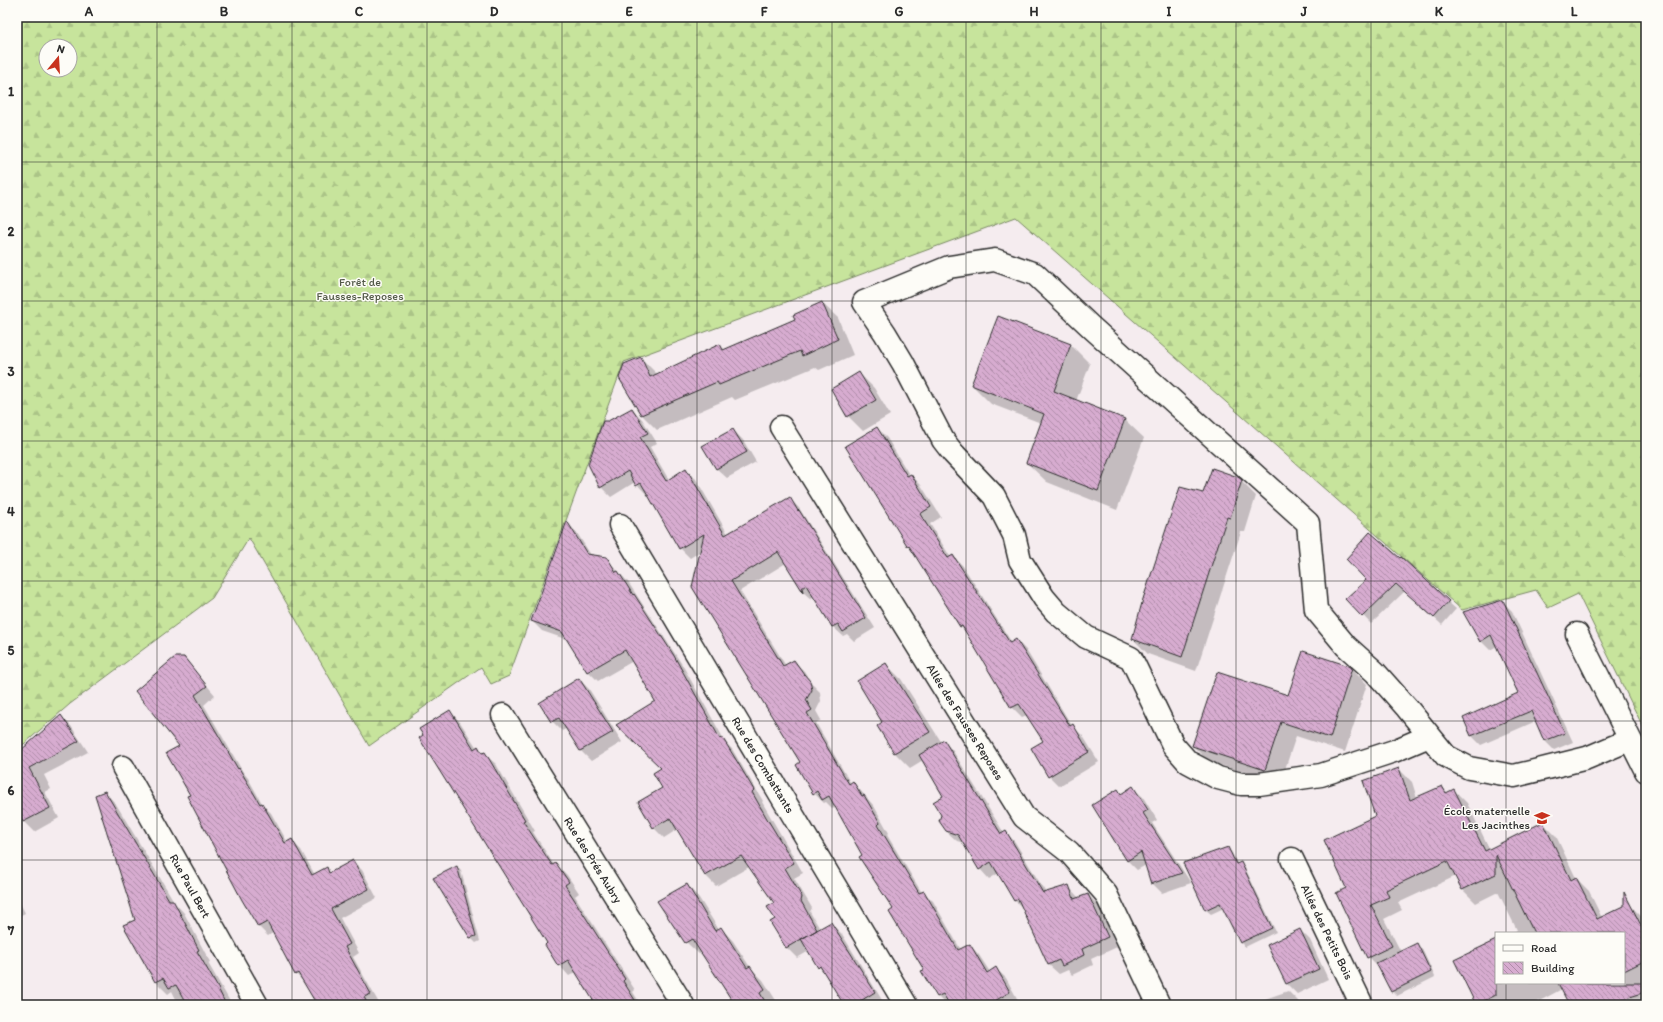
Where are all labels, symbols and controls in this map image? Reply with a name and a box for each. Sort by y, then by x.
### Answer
text: A [84,4,94,19]
text: B [220,4,229,19]
text: C [355,4,364,19]
text: D [490,4,499,19]
text: E [625,4,633,19]
text: F [761,4,768,19]
text: G [895,4,904,19]
text: H [1030,4,1039,19]
text: I [1167,4,1172,19]
text: J [1300,4,1308,19]
text: K [1435,4,1444,19]
text: L [1571,4,1578,19]
north arrow [38,38,78,78]
text: N [55,42,66,56]
text: 1 [8,84,14,99]
text: 2 [8,224,15,239]
park label: Forêt de Fausses-Reposes [316,275,404,303]
text: 3 [7,364,15,379]
text: 4 [7,504,15,519]
text: 5 [8,643,15,658]
street label: Allée des Fausses Reposes [924,662,1006,782]
street label: Rue des Combattants [729,714,797,816]
text: 6 [8,783,15,798]
place label: École maternelle Les Jacinthes [1444,804,1530,832]
school or university icon: École maternelle Les Jacinthes [1533,809,1551,827]
street label: Rue des Prés Aubry [561,814,625,906]
street label: Rue Paul Bert [167,852,213,921]
street label: Allée des Petits Bois [1298,882,1356,982]
text: 7 [7,923,15,938]
legend [1495,932,1625,984]
text: Road [1531,941,1557,955]
text: Building [1531,961,1575,975]

